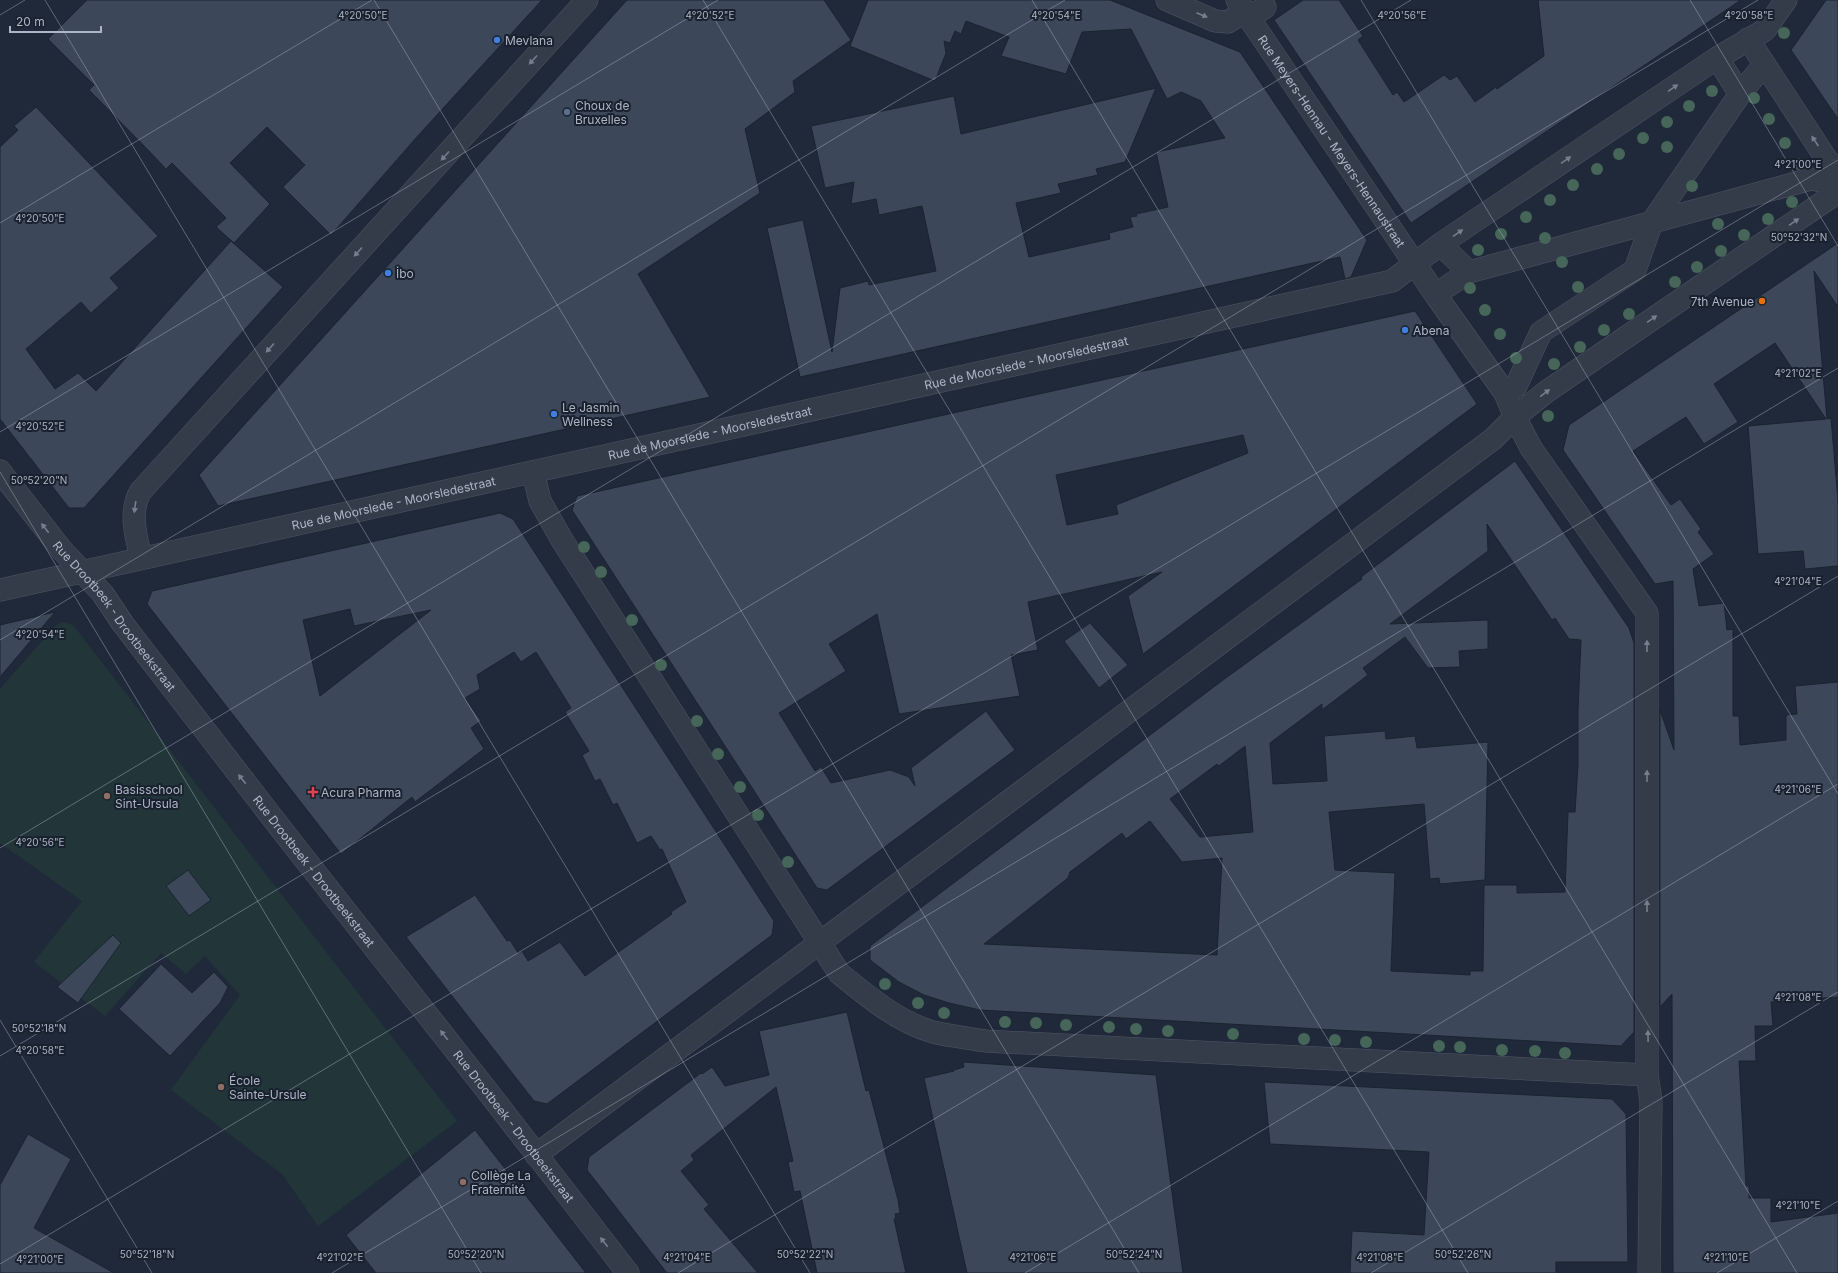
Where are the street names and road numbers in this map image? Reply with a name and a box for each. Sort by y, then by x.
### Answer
street label: Rue Meyers-Hennau - Meyers-Hennaustraat [1255,32,1409,250]
street label: Rue de Moorslede - Moorsledestraat [923,332,1129,392]
street label: Rue de Moorslede - Moorsledestraat [606,403,813,462]
street label: Rue de Moorslede - Moorsledestraat [290,473,497,533]
street label: Rue Drootbeek - Drootbeekstraat [50,538,179,694]
street label: Rue Drootbeek - Drootbeekstraat [250,792,378,950]
street label: Rue Drootbeek - Drootbeekstraat [450,1047,578,1205]

